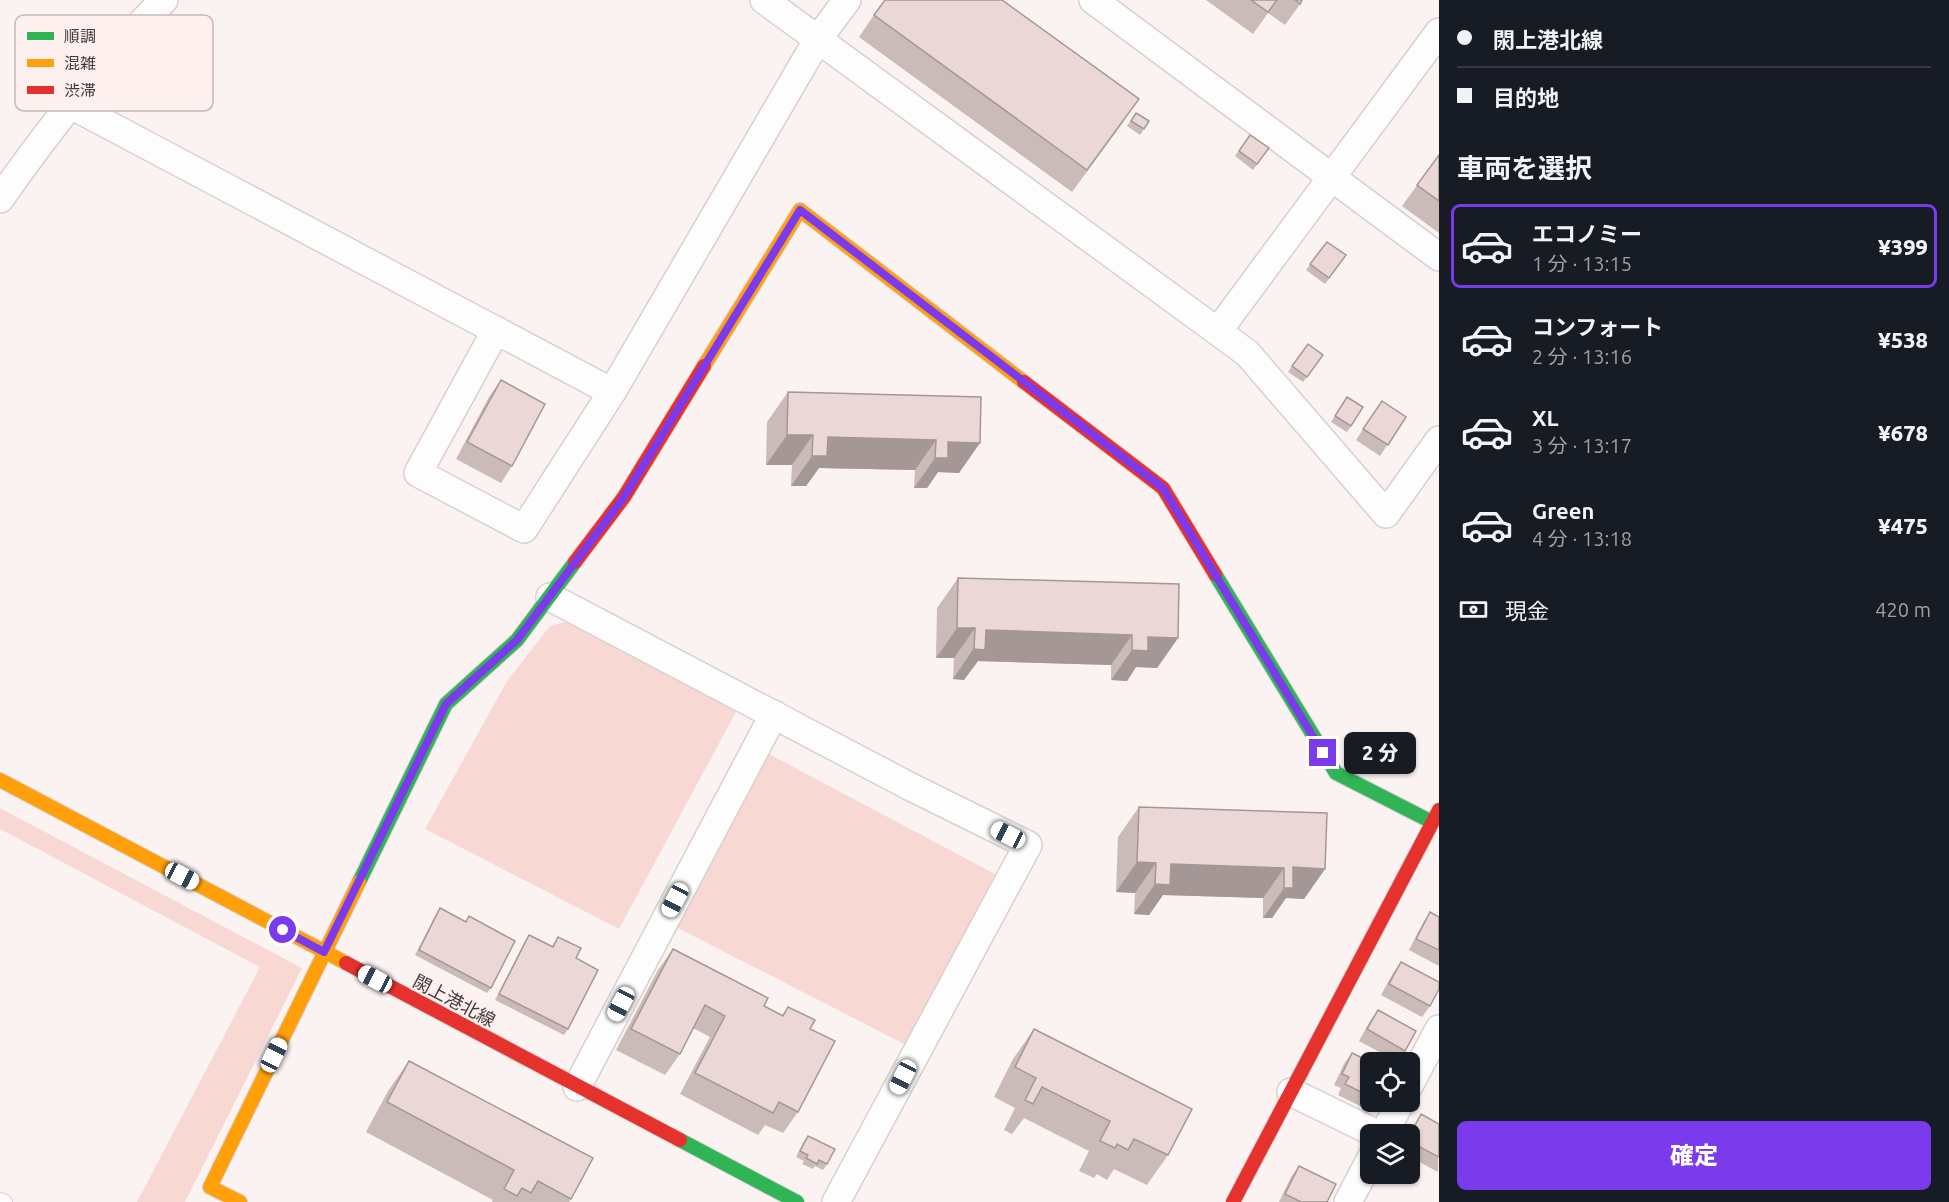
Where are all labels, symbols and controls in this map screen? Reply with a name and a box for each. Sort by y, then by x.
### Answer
legend [15,15,213,111]
text: 順調 [64,27,96,45]
text: 閖上港北線 [1493,27,1603,52]
text: 混雑 [64,54,96,72]
text: 渋滞 [64,81,96,99]
text: 目的地 [1493,85,1559,110]
text: 車両を選択 [1457,153,1592,183]
icon: car [1460,219,1514,273]
text: エコノミー [1532,221,1642,246]
text: ¥399 [1878,234,1928,259]
text: 1 分 · 13:15 [1532,252,1632,275]
icon: car [1460,312,1514,366]
text: コンフォート [1532,314,1663,339]
text: ¥538 [1878,327,1928,352]
text: 2 分 · 13:16 [1532,345,1632,368]
icon: car [1460,405,1514,459]
text: XL [1532,405,1559,430]
text: ¥678 [1878,420,1928,445]
text: 3 分 · 13:17 [1532,434,1632,457]
icon: car [1460,498,1514,552]
text: Green [1532,498,1594,523]
text: ¥475 [1878,513,1928,538]
text: 4 分 · 13:18 [1532,527,1632,550]
icon: cash [1457,593,1490,626]
text: 現金 [1505,598,1549,623]
text: 420 m [1875,598,1931,621]
callout: 2 分 [1344,732,1416,774]
route end [1309,739,1336,766]
text: 2 分 [1362,741,1398,764]
car [988,819,1028,851]
car [162,860,202,892]
car [659,880,691,920]
route start [269,916,296,943]
car [355,963,395,995]
street label: 閖上港北線 [410,970,499,1030]
car [605,984,637,1024]
car [258,1035,290,1075]
map controls [1360,1052,1420,1184]
button: locate [1360,1052,1420,1112]
car [887,1057,919,1097]
button: 確定 [1457,1121,1931,1190]
button: layers [1360,1124,1420,1184]

